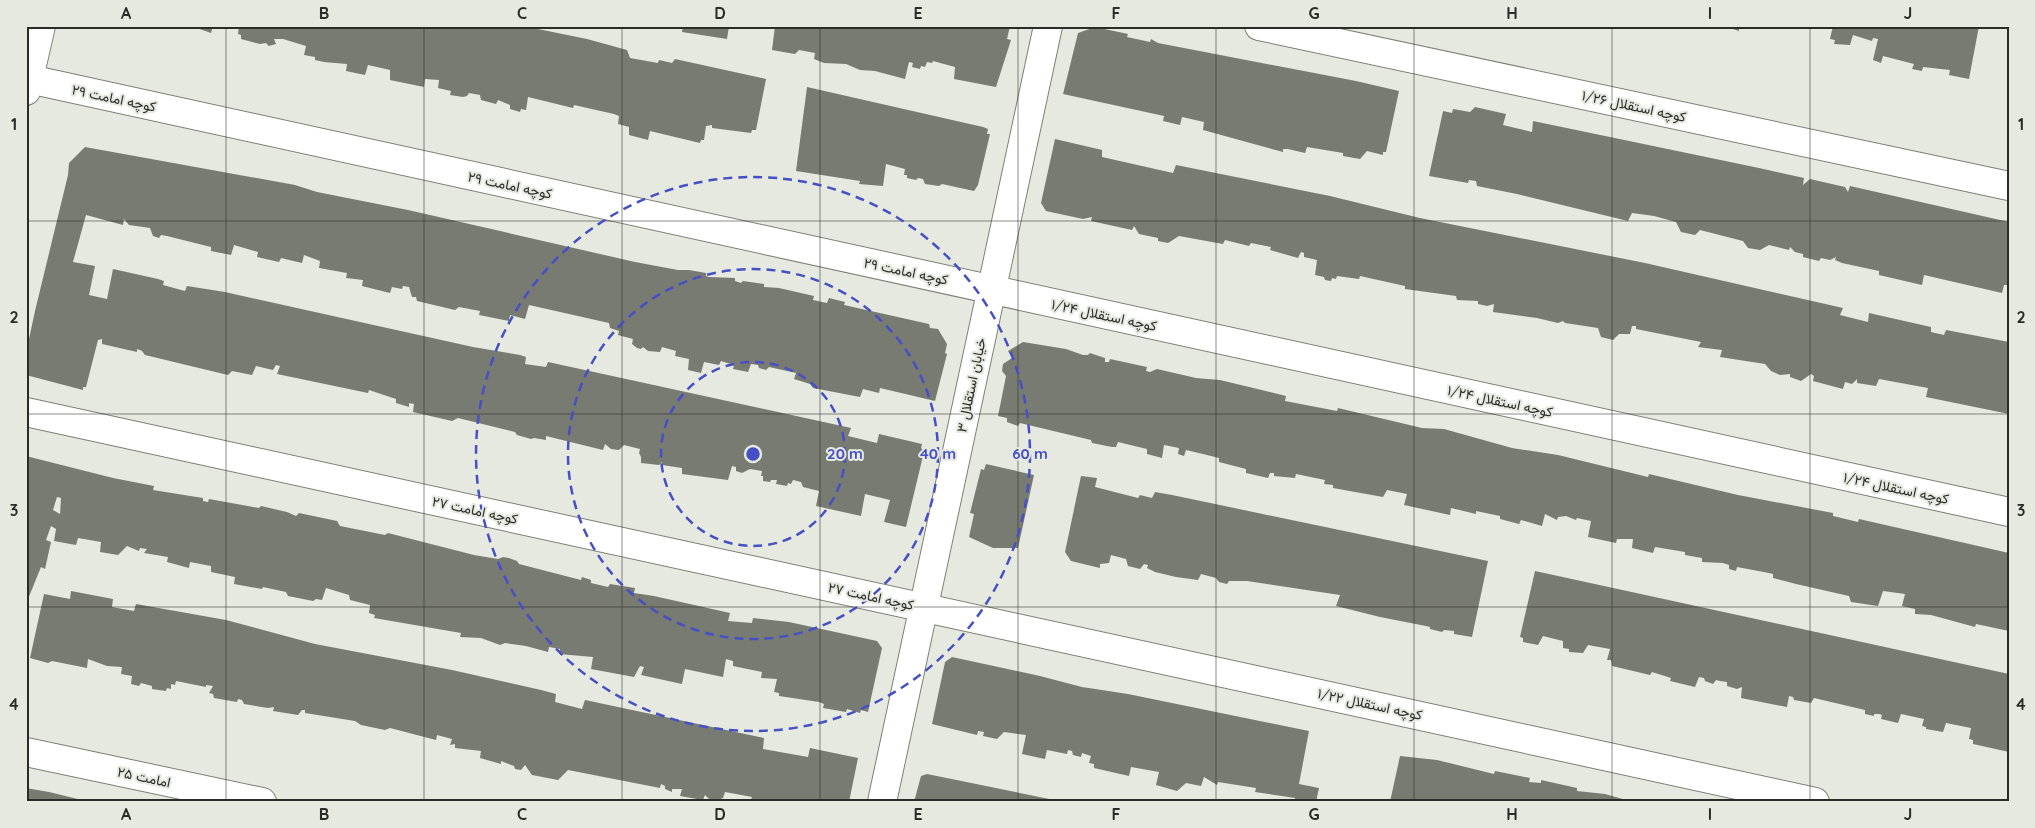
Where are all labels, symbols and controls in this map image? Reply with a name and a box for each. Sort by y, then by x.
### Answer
text: A [121,3,132,23]
text: B [319,3,329,23]
text: C [517,3,527,23]
text: D [714,3,726,23]
text: E [913,3,923,23]
text: F [1112,3,1121,23]
text: G [1308,3,1320,23]
text: H [1506,3,1518,23]
text: I [1708,3,1712,23]
text: J [1904,3,1912,23]
street label: کوچه امامت ۲۹ [70,80,158,117]
street label: کوچه استقلال ۱/۲۶ [1580,86,1688,127]
text: 1 [11,114,17,134]
text: 1 [2018,114,2024,134]
street label: کوچه امامت ۲۹ [466,167,554,204]
street label: کوچه امامت ۲۹ [862,253,950,290]
street label: کوچه استقلال ۱/۲۴ [1049,295,1158,336]
text: 2 [9,307,19,327]
text: 2 [2016,307,2026,327]
street label: خیابان استقلال ۳ [952,336,991,434]
street label: کوچه استقلال ۱/۲۴ [1445,381,1554,422]
text: 20 m [827,444,863,463]
text: 40 m [920,444,956,463]
text: 60 m [1012,444,1048,463]
centre of rings [744,445,762,463]
street label: کوچه استقلال ۱/۲۴ [1841,468,1950,509]
street label: کوچه امامت ۲۷ [430,492,519,529]
text: 3 [10,500,18,520]
text: 3 [2017,500,2025,520]
street label: کوچه امامت ۲۷ [826,578,915,615]
street label: کوچه استقلال ۱/۲۲ [1316,684,1424,725]
text: 4 [9,694,19,714]
text: 4 [2016,694,2026,714]
street label: امامت ۲۵ [116,763,172,791]
text: A [121,804,132,824]
text: B [319,804,329,824]
text: C [517,804,527,824]
text: D [714,804,726,824]
text: E [913,804,923,824]
text: F [1112,804,1121,824]
text: G [1308,804,1320,824]
text: H [1506,804,1518,824]
text: I [1708,804,1712,824]
text: J [1904,804,1912,824]

